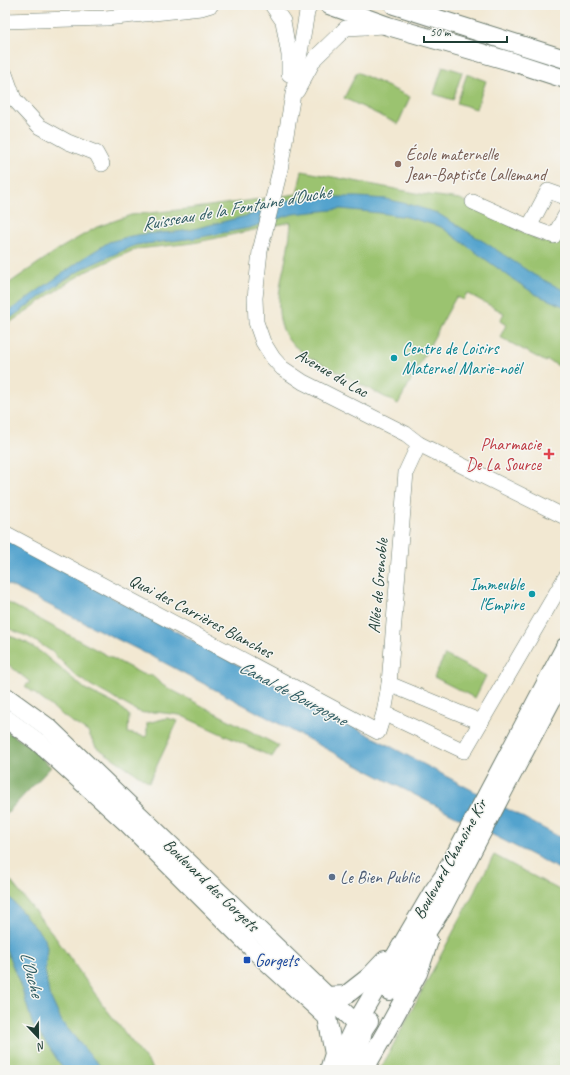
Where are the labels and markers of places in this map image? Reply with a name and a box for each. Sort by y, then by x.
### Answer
place label: École maternelle Jean-Baptiste Lallemand [405,143,548,185]
marker: École maternelle Jean-Baptiste Lallemand [393,159,403,169]
place label: Centre de Loisirs Maternel Marie-noël [402,338,524,379]
marker: Centre de Loisirs Maternel Marie-noël [389,353,399,363]
place label: Pharmacie De La Source [466,434,542,475]
marker: Pharmacie De La Source [544,449,554,459]
place label: Immeuble l'Empire [470,574,525,615]
marker: Immeuble l'Empire [527,589,537,599]
place label: Le Bien Public [340,867,420,888]
marker: Le Bien Public [327,872,337,882]
place label: Gorgets [255,950,301,971]
marker: Gorgets [242,955,252,965]

